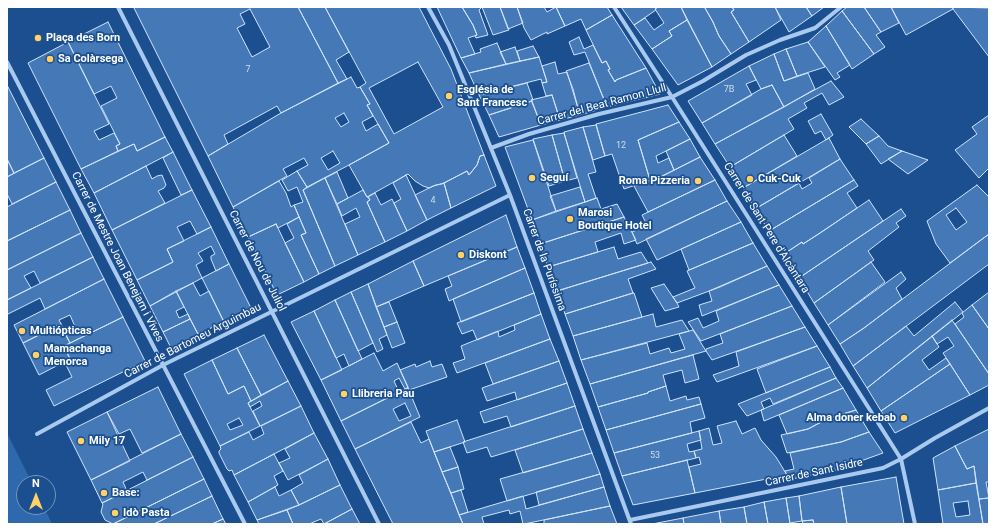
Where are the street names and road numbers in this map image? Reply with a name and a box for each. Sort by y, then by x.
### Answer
street label: Carrer del Beat Ramon Llull [536,81,668,129]
street label: Carrer de Sant Pere d'Alcàntara [720,160,812,296]
street label: Carrer de Mestre Joan Benejam i Vives [68,170,166,344]
street label: Carrer de la Puríssima [519,207,569,313]
street label: Carrer de Nou de Juliol [226,208,288,314]
street label: Carrer de Bartomeu Arguimbau [122,301,264,381]
street label: Carrer de Sant Isidre [764,456,864,490]

